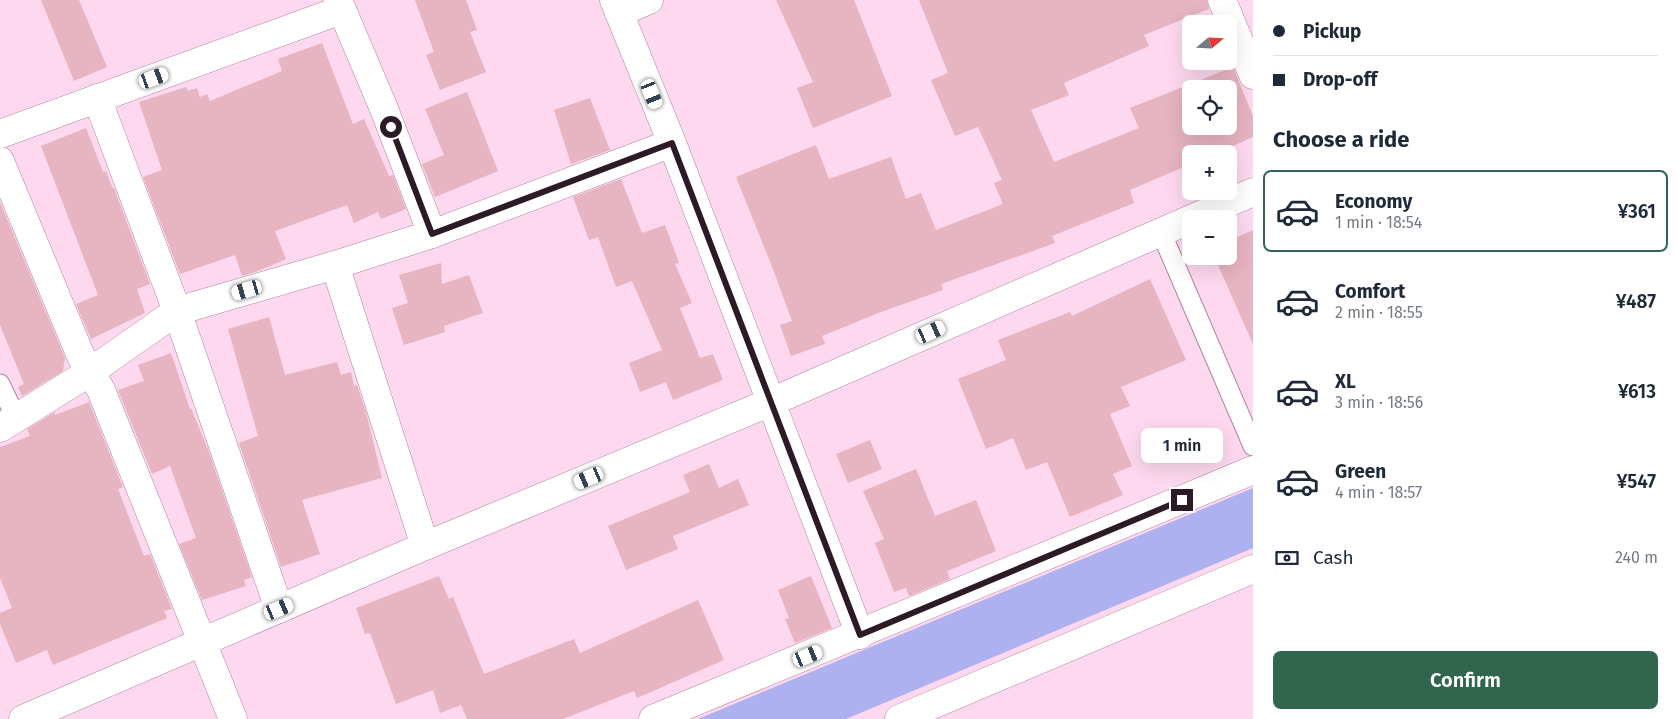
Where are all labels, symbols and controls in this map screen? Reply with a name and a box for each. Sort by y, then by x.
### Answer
north arrow [1182,15,1238,70]
map controls [1182,15,1237,265]
text: Pickup [1303,20,1361,43]
car [137,66,170,90]
text: Drop-off [1303,68,1377,91]
car [639,77,664,111]
button: locate [1182,80,1237,135]
route start [380,116,402,138]
text: Choose a ride [1273,126,1409,153]
button: + [1182,145,1237,200]
icon: car [1275,189,1320,234]
text: Economy [1335,190,1412,213]
text: ¥361 [1618,200,1656,223]
button: − [1182,210,1237,265]
text: 1 min · 18:54 [1335,213,1422,232]
car [230,279,263,301]
icon: car [1275,279,1320,324]
text: Comfort [1335,280,1405,303]
text: ¥487 [1616,290,1656,313]
text: 2 min · 18:55 [1335,303,1423,322]
car [914,319,947,345]
icon: car [1275,369,1320,414]
text: XL [1335,370,1356,393]
text: ¥613 [1618,380,1656,403]
text: 3 min · 18:56 [1335,393,1423,412]
callout: 1 min [1141,428,1223,462]
text: 1 min [1163,436,1201,455]
icon: car [1275,459,1320,504]
text: Green [1335,460,1386,483]
car [572,465,605,491]
text: ¥547 [1617,470,1656,493]
text: 4 min · 18:57 [1335,483,1422,502]
route end [1171,489,1193,511]
icon: cash [1273,544,1301,572]
text: Cash [1313,546,1354,569]
text: 240 m [1615,548,1658,567]
car [262,596,295,622]
car [791,643,824,669]
button: Confirm [1273,651,1658,709]

